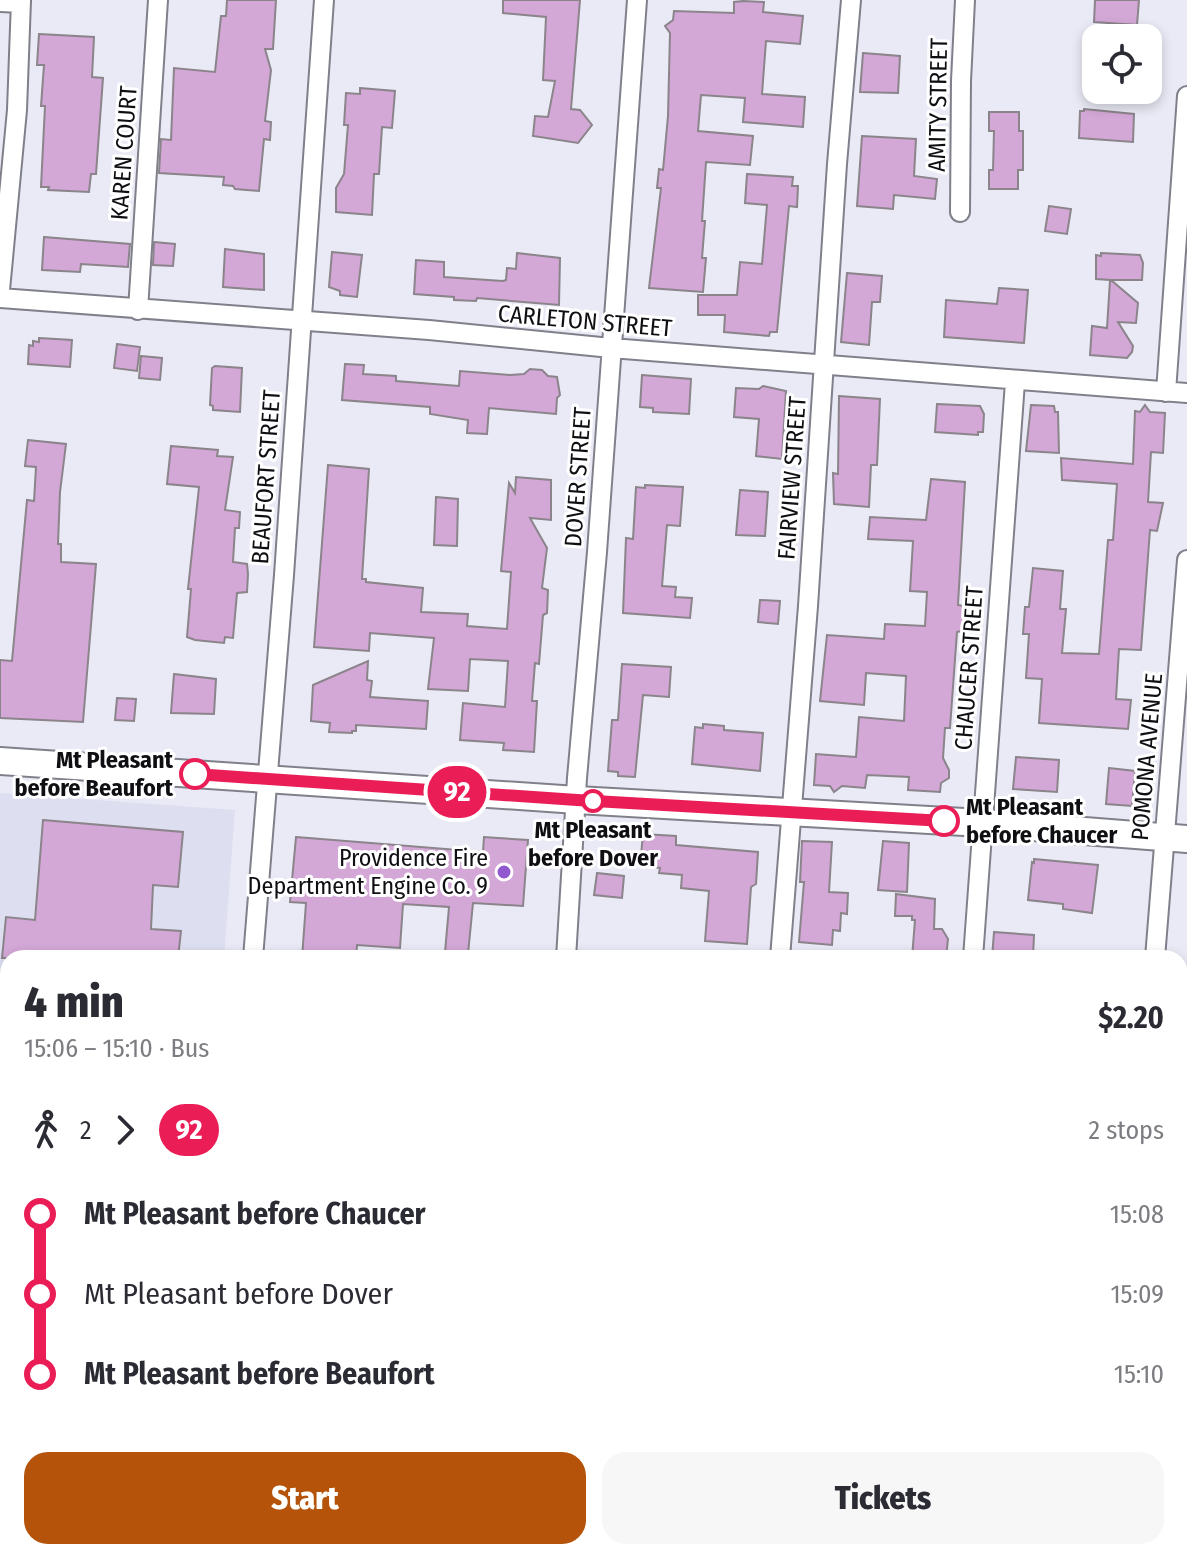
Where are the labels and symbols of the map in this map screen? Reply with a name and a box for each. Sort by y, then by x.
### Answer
street label: AMITY STREET [923,38,953,172]
street label: KAREN COURT [105,85,143,221]
street label: CARLETON STREET [497,299,673,343]
street label: BEAUFORT STREET [246,389,286,565]
street label: FAIRVIEW STREET [772,395,812,561]
street label: DOVER STREET [559,406,597,548]
street label: CHAUCER STREET [949,585,989,751]
street label: POMONA AVENUE [1126,672,1168,842]
place label: Mt Pleasant before Beaufort [15,746,174,802]
marker: Mt Pleasant before Beaufort [180,759,210,789]
line badge: 92 [421,766,493,818]
marker: Mt Pleasant before Dover [582,790,604,812]
place label: Mt Pleasant before Chaucer [966,793,1117,849]
marker: Mt Pleasant before Chaucer [929,806,959,836]
place label: Mt Pleasant before Dover [528,816,658,872]
place label: Providence Fire Department Engine Co. 9 [248,844,488,900]
marker: Providence Fire Department Engine Co. 9 [495,863,513,881]

